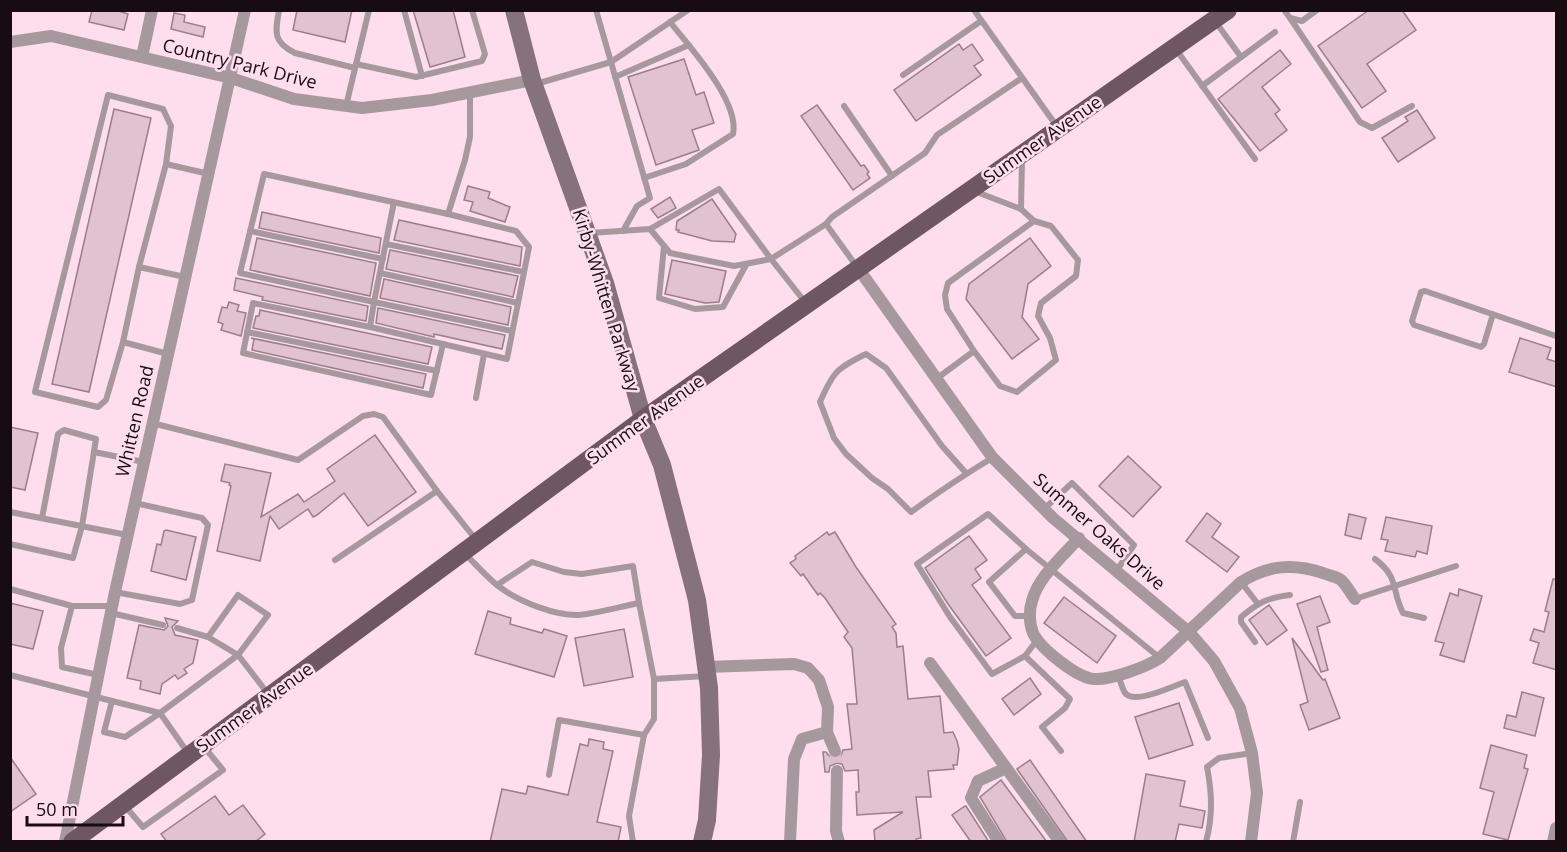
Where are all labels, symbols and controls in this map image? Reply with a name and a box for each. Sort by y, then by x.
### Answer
street label: Country Park Drive [160,32,320,94]
street label: Summer Avenue [978,89,1106,189]
street label: Kirby-Whitten Parkway [568,206,647,395]
street label: Whitten Road [110,363,158,479]
street label: Summer Avenue [582,368,708,470]
street label: Summer Oaks Drive [1029,467,1171,595]
street label: Summer Avenue [191,656,317,758]
scale bar [27,789,123,827]
text: 50 m [36,797,78,821]

